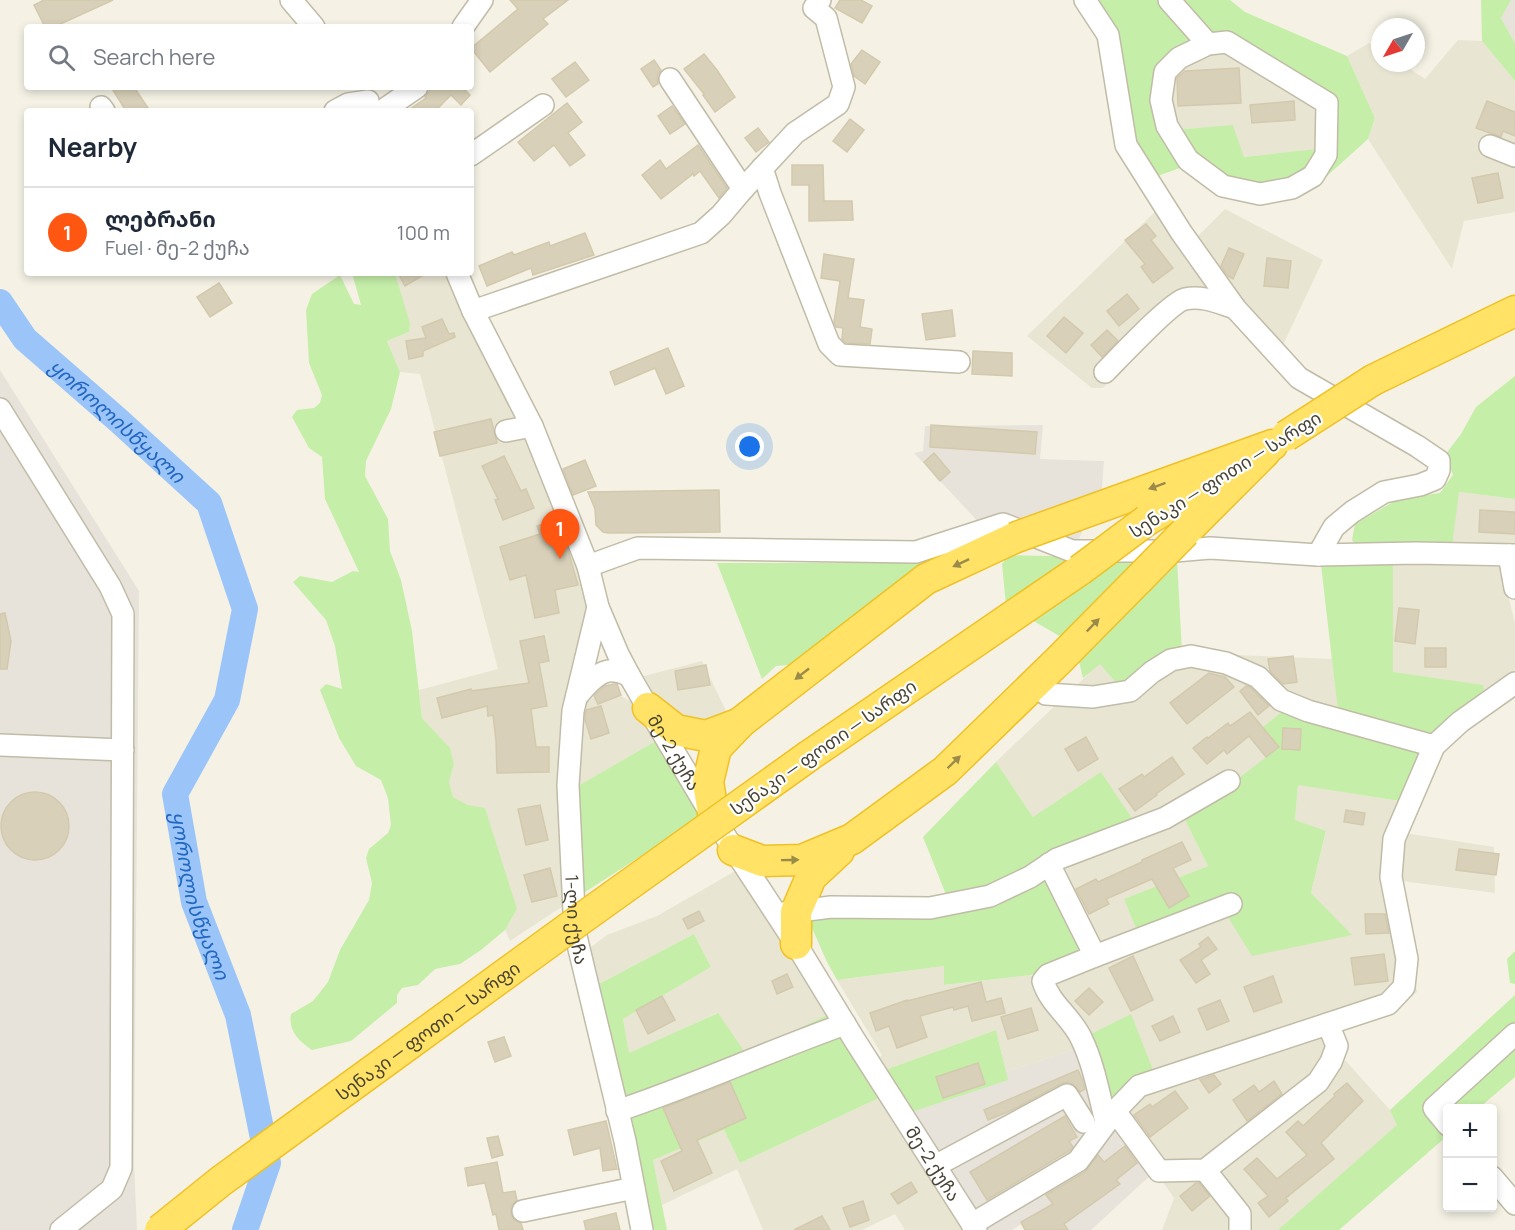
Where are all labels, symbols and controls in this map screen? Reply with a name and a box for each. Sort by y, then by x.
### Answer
north arrow [1371,18,1425,72]
search box [24,24,474,90]
icon: search [45,41,78,74]
text: Search here [93,42,215,72]
text: Nearby [48,129,137,165]
text: ლებრანი [105,204,216,234]
text: 1 [63,219,72,246]
text: 100 m [397,219,450,246]
text: Fuel · მე-2 ქუჩა [105,234,250,261]
water label: ყოროლისწყალი [44,353,192,490]
street label: სენაკი — ფოთი — სარფი [1125,405,1325,543]
your location [735,432,764,461]
one-way arrow [1148,482,1166,492]
pin: 1 [540,510,580,559]
one-way arrow [952,558,969,567]
one-way arrow [1086,619,1100,633]
one-way arrow [794,668,810,681]
street label: სენაკი — ფოთი — სარფი [725,674,921,820]
street label: მე-2 ქუჩა [642,710,706,795]
one-way arrow [947,755,961,769]
water label: ყოროლისწყალი [165,809,237,985]
one-way arrow [780,855,799,865]
street label: 1-ლი ქუჩა [560,874,594,967]
street label: სენაკი — ფოთი — სარფი [331,955,525,1106]
map controls [1443,1104,1497,1212]
button: + [1443,1104,1497,1158]
street label: მე-2 ქუჩა [901,1121,966,1206]
button: − [1443,1158,1497,1212]

